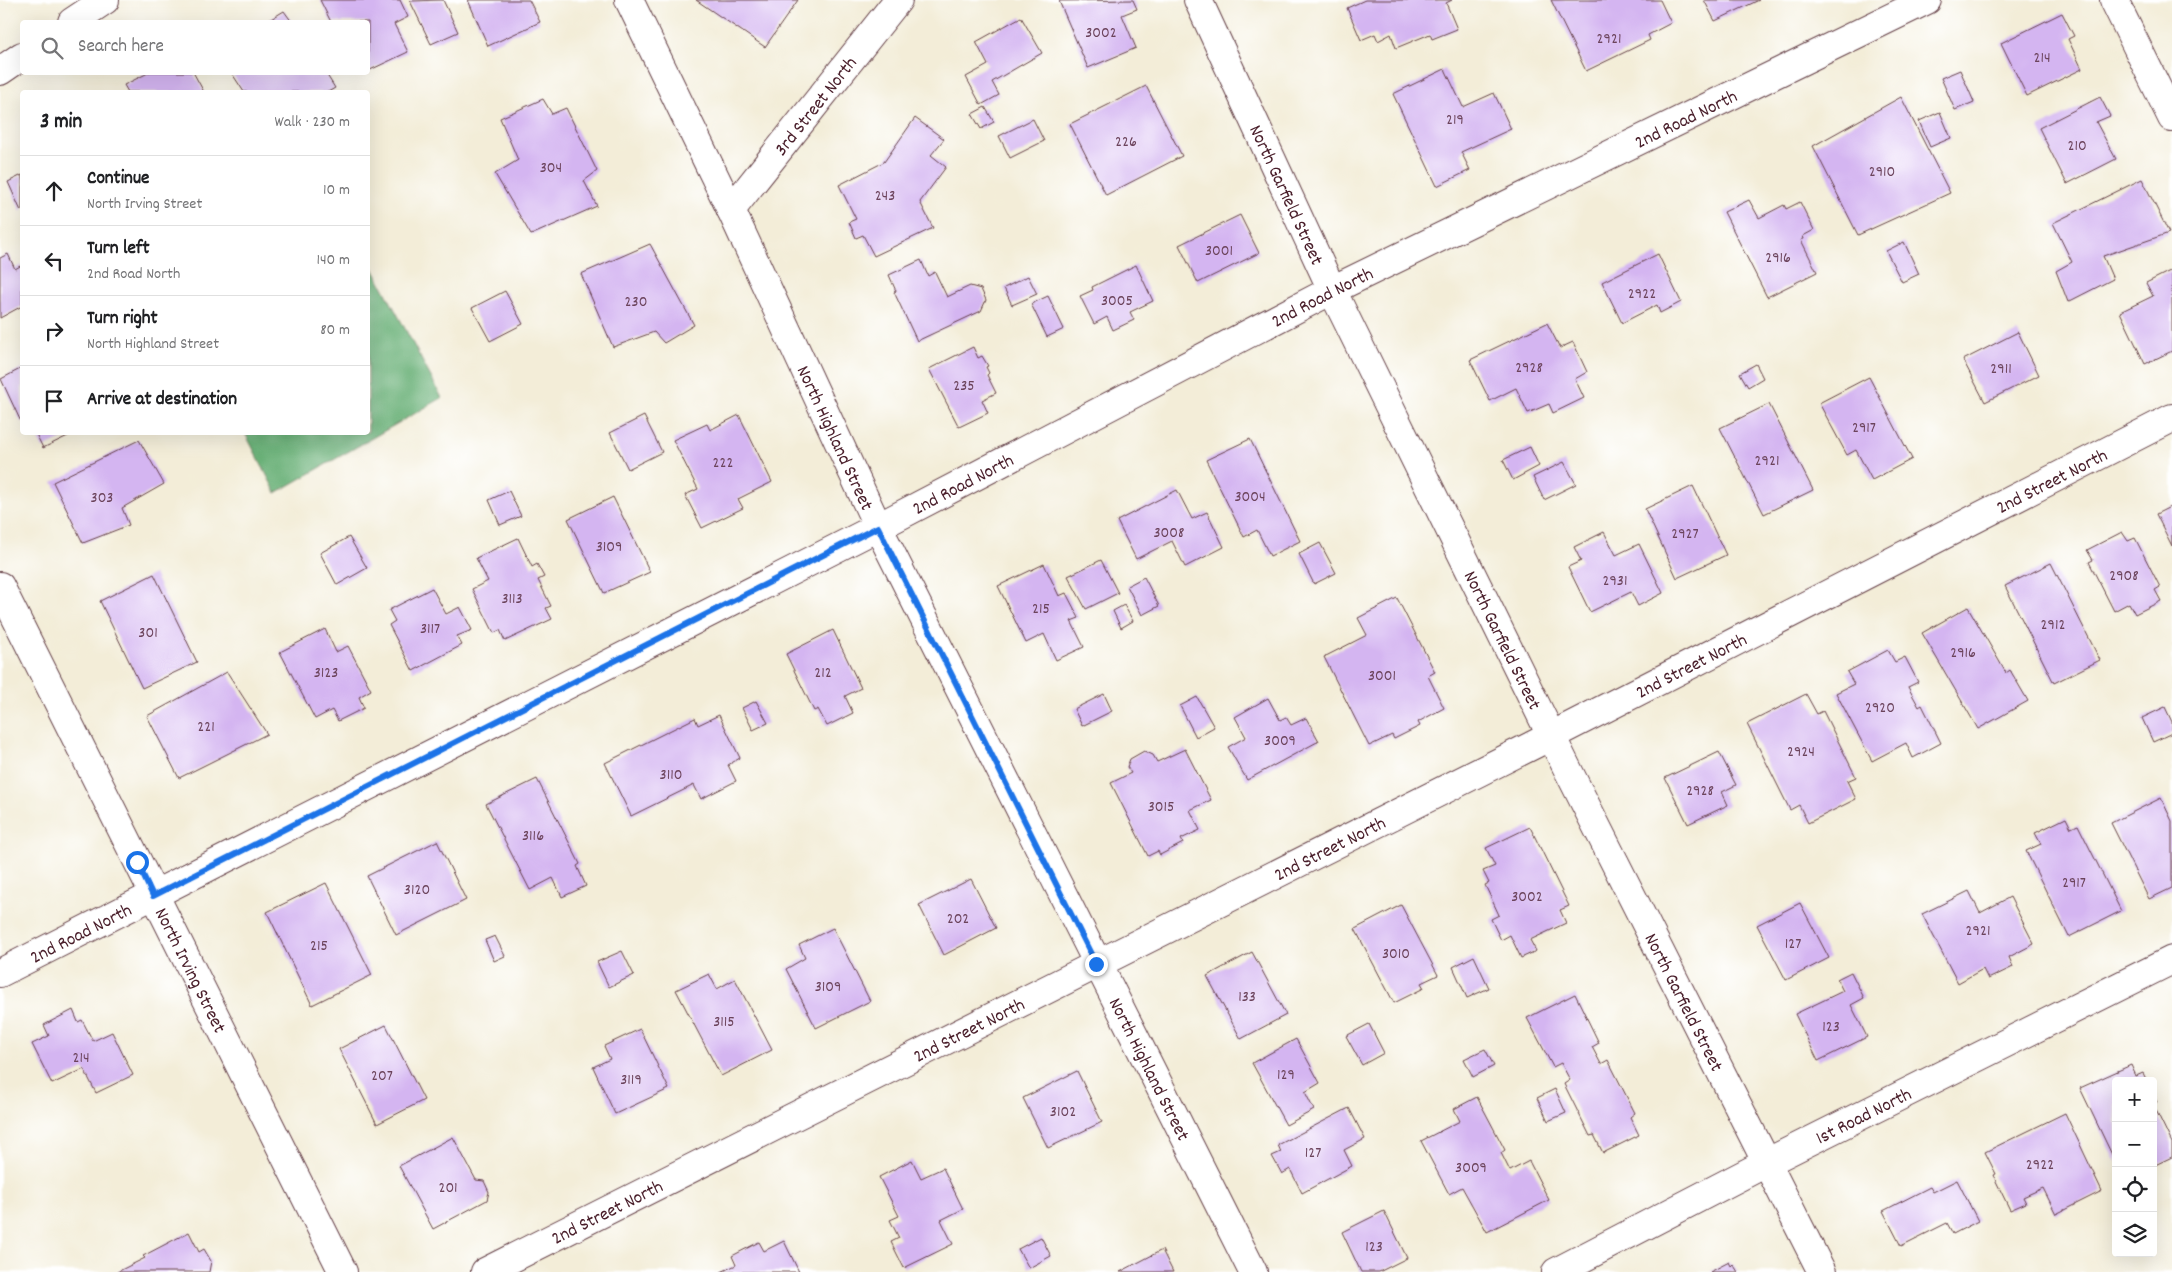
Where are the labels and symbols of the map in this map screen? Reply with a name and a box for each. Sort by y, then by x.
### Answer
house number: 3002 [1085,22,1117,45]
house number: 2921 [1597,28,1621,51]
house number: 214 [2033,47,2051,70]
street label: 3rd Street North [769,52,865,163]
street label: 2nd Road North [1631,84,1743,157]
house number: 219 [1446,109,1464,132]
street label: North Garfield Street [1240,121,1329,270]
house number: 226 [1115,131,1137,154]
house number: 210 [2067,135,2087,158]
house number: 304 [540,157,562,180]
house number: 2910 [1869,161,1895,184]
house number: 243 [875,185,895,208]
house number: 3001 [1205,240,1233,263]
house number: 2916 [1765,247,1791,270]
street label: 2nd Road North [1268,262,1379,336]
house number: 2922 [1628,283,1656,306]
house number: 3005 [1101,290,1133,313]
house number: 230 [625,291,647,314]
house number: 2928 [1515,357,1543,380]
house number: 2911 [1990,358,2012,381]
street label: North Highland Street [788,362,878,516]
house number: 235 [953,375,975,398]
house number: 2917 [1852,417,1876,440]
street label: 2nd Street North [1992,443,2113,523]
street label: 2nd Road North [909,448,1019,524]
house number: 2921 [1755,450,1779,473]
house number: 222 [713,452,733,475]
house number: 3004 [1234,486,1266,509]
house number: 303 [91,487,113,510]
house number: 3008 [1154,522,1184,545]
house number: 2927 [1671,523,1699,546]
house number: 3109 [596,536,622,559]
house number: 2908 [2109,565,2139,588]
street label: North Garfield Street [1455,567,1546,715]
house number: 2931 [1603,570,1627,593]
house number: 3113 [501,588,523,611]
house number: 215 [1032,598,1050,621]
house number: 2912 [2041,614,2065,637]
house number: 3117 [420,618,440,641]
house number: 301 [138,622,158,645]
street label: 2nd Street North [1632,628,1752,707]
house number: 2916 [1950,642,1976,665]
house number: 3123 [314,662,338,685]
house number: 212 [814,662,832,685]
house number: 3001 [1368,665,1396,688]
house number: 2920 [1865,697,1895,720]
house number: 221 [197,716,215,739]
house number: 3009 [1264,730,1296,753]
house number: 2924 [1787,741,1815,764]
house number: 3110 [660,764,682,787]
house number: 2928 [1686,780,1714,803]
house number: 3015 [1148,796,1174,819]
street label: 2nd Street North [1270,811,1391,890]
house number: 3116 [522,825,544,848]
route start [126,851,149,874]
house number: 2917 [2062,872,2086,895]
house number: 3120 [404,879,430,902]
house number: 3002 [1511,886,1543,909]
street label: 2nd Road North [26,898,137,973]
street label: North Irving Street [146,904,231,1039]
house number: 202 [947,908,969,931]
house number: 2921 [1966,920,1990,943]
street label: North Garfield Street [1636,929,1728,1077]
house number: 127 [1785,933,1801,956]
house number: 215 [310,935,328,958]
house number: 3010 [1382,943,1410,966]
route end [1085,953,1108,976]
house number: 3109 [815,976,841,999]
house number: 133 [1238,986,1256,1009]
street label: 2nd Street North [910,993,1030,1071]
street label: North Highland Street [1100,994,1195,1146]
house number: 3115 [713,1011,735,1034]
house number: 123 [1822,1016,1840,1039]
house number: 214 [72,1047,90,1070]
house number: 129 [1277,1064,1295,1087]
house number: 207 [371,1065,393,1088]
house number: 3119 [620,1069,642,1092]
street label: 1st Road North [1812,1082,1917,1153]
house number: 3102 [1050,1101,1076,1124]
house number: 127 [1305,1142,1321,1165]
house number: 2922 [2026,1154,2054,1177]
house number: 3009 [1455,1157,1487,1180]
street label: 2nd Street North [548,1175,668,1253]
house number: 201 [438,1177,458,1200]
house number: 123 [1365,1236,1383,1259]

